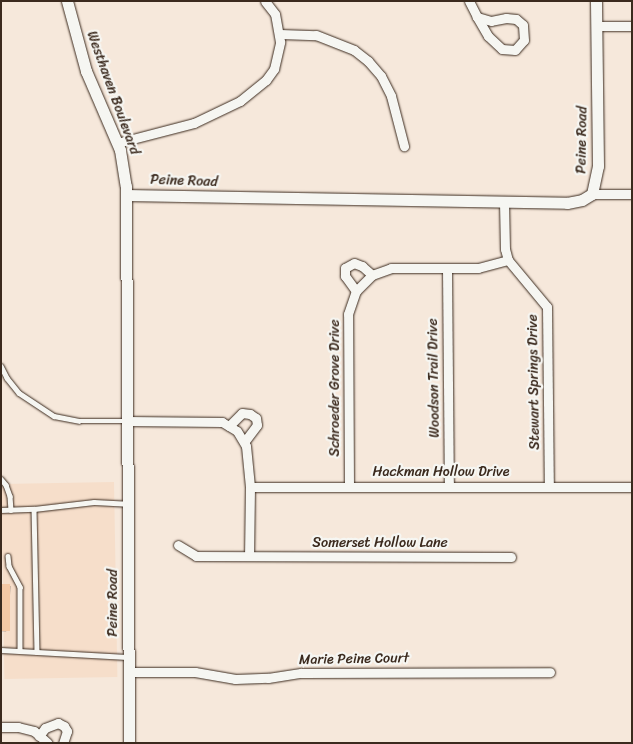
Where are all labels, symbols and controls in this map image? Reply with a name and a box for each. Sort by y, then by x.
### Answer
street label: Westhaven Boulevard [83,29,143,157]
street label: Peine Road [573,106,591,174]
street label: Peine Road [150,171,218,191]
street label: Stewart Springs Drive [524,314,544,450]
street label: Woodson Trail Drive [425,318,443,438]
street label: Schroeder Grove Drive [327,319,343,457]
street label: Hackman Hollow Drive [372,464,510,480]
street label: Somerset Hollow Lane [312,535,448,551]
street label: Peine Road [105,569,121,637]
street label: Marie Peine Court [298,650,410,668]

